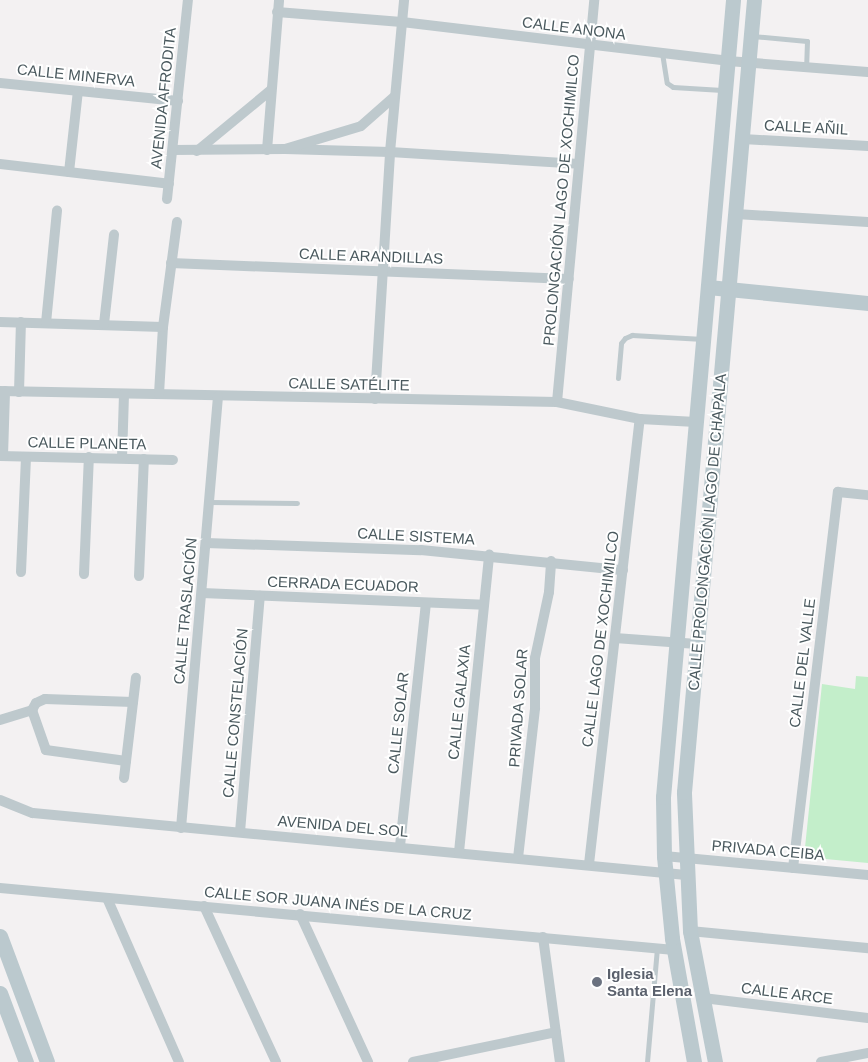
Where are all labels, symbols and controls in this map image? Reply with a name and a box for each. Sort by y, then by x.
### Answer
street label: CALLE ANONA [521,13,627,43]
street label: AVENIDA AFRODITA [147,26,179,170]
street label: PROLONGACIÓN LAGO DE XOCHIMILCO [539,53,583,347]
street label: CALLE MINERVA [16,60,136,90]
street label: CALLE AÑIL [763,116,849,138]
street label: CALLE ARANDILLAS [298,244,444,268]
street label: CALLE PROLONGACIÓN LAGO DE CHAPALA [684,373,730,691]
street label: CALLE SATÉLITE [288,374,410,394]
street label: CALLE PLANETA [27,433,147,453]
street label: CALLE SISTEMA [357,524,475,548]
street label: CALLE LAGO DE XOCHIMILCO [578,530,622,748]
street label: CALLE TRASLACIÓN [170,537,200,685]
street label: CERRADA ECUADOR [266,572,420,596]
street label: CALLE DEL VALLE [785,597,819,729]
street label: CALLE CONSTELACIÓN [219,628,251,798]
street label: CALLE GALAXIA [444,643,474,761]
street label: PRIVADA SOLAR [505,648,531,768]
street label: CALLE SOLAR [384,671,412,775]
street label: AVENIDA DEL SOL [276,811,410,841]
street label: PRIVADA CEIBA [710,836,826,864]
street label: CALLE SOR JUANA INÉS DE LA CRUZ [203,882,473,924]
place label: Iglesia Santa Elena [607,964,692,999]
marker: Iglesia Santa Elena [591,976,603,988]
street label: CALLE ARCE [740,978,834,1008]

